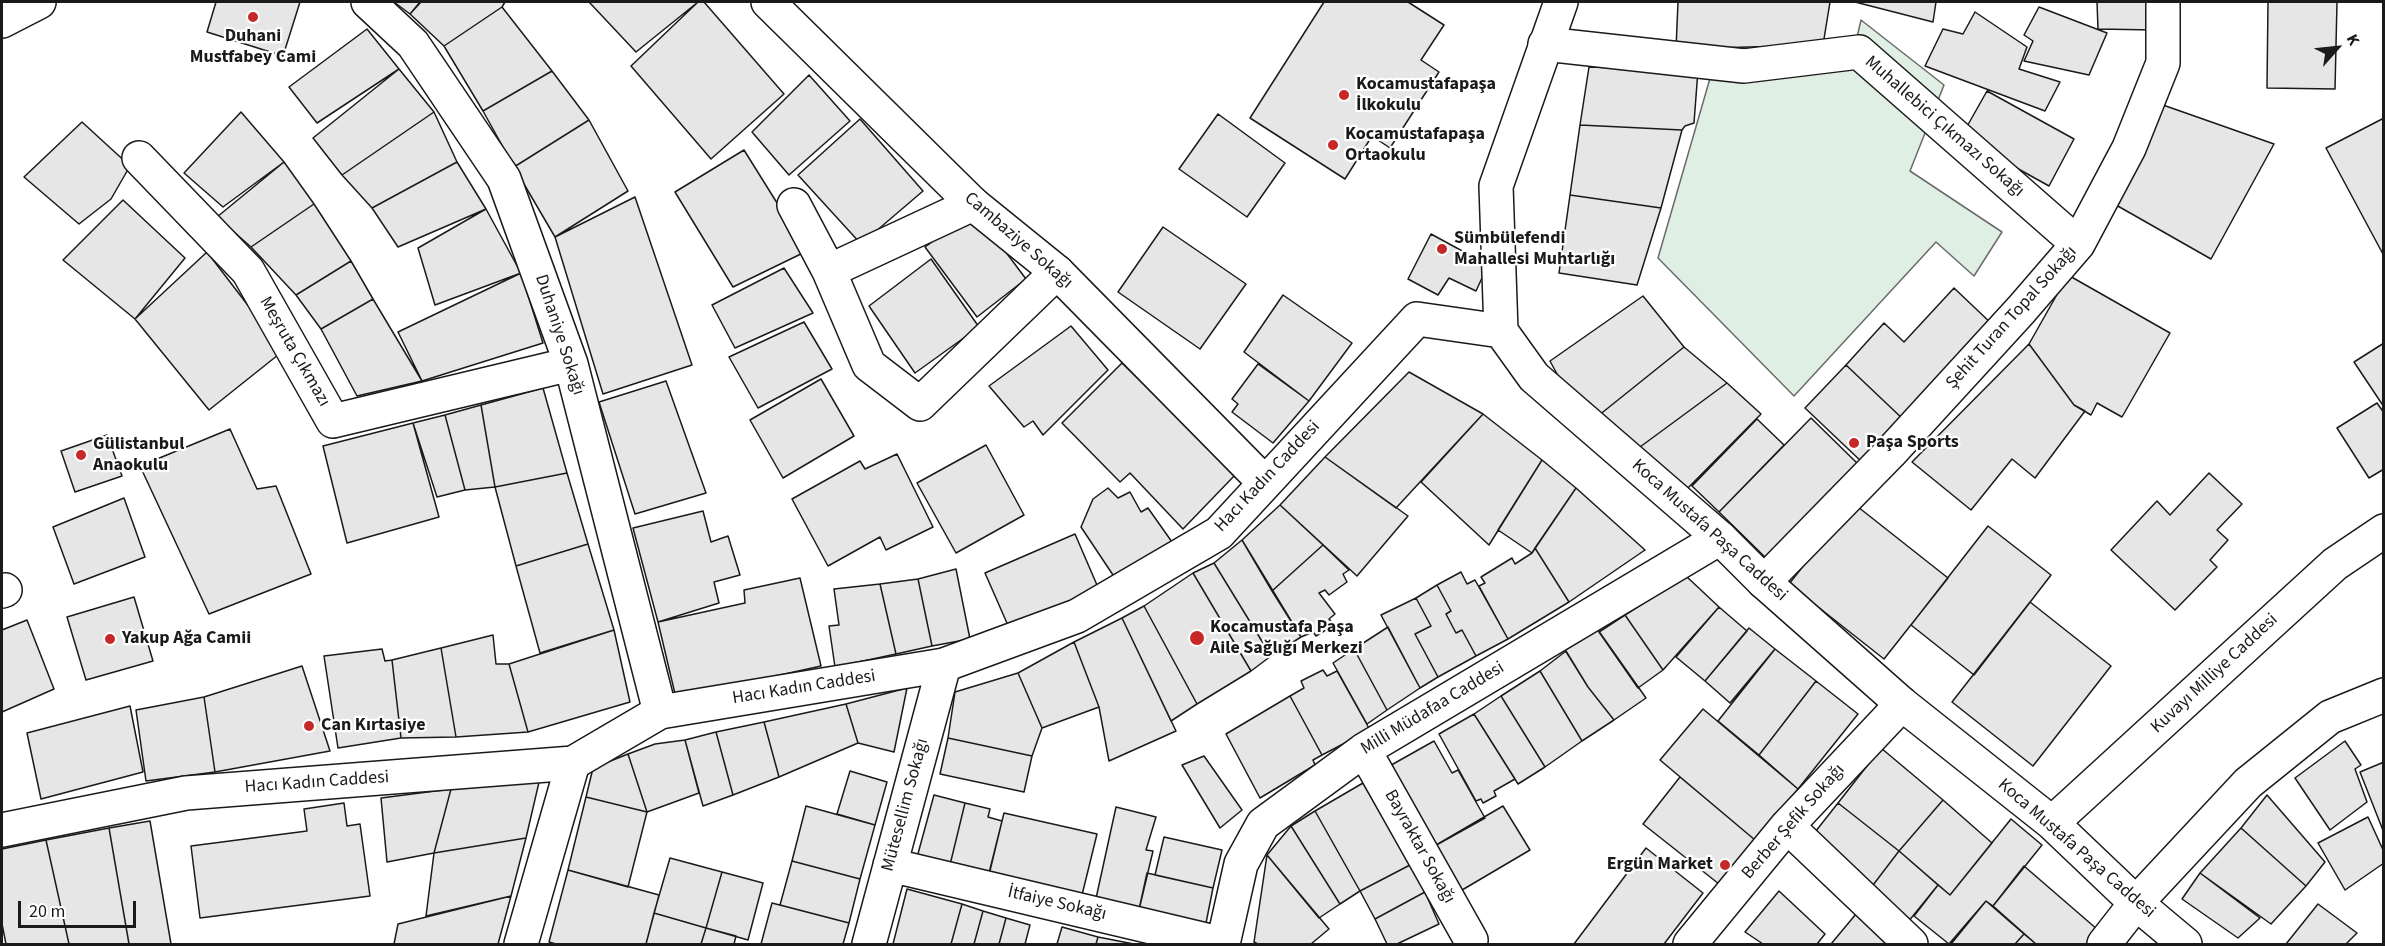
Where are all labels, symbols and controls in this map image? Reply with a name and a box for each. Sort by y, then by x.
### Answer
marker: Duhani Mustfabey Cami [246,10,260,24]
north arrow [2307,18,2367,78]
place label: Duhani Mustfabey Cami [190,26,316,68]
text: K [2341,30,2365,49]
street label: Muhallebici Çıkmazı Sokağı [1860,52,2028,202]
place label: Kocamustafapaşa İlkokulu [1356,74,1496,116]
marker: Kocamustafapaşa İlkokulu [1337,88,1351,102]
place label: Kocamustafapaşa Ortaokulu [1345,124,1485,166]
marker: Kocamustafapaşa Ortaokulu [1326,138,1340,152]
street label: Cambaziye Sokağı [959,188,1077,294]
place label: Sümbülefendi Mahallesi Muhtarlığı [1454,228,1615,270]
marker: Sümbülefendi Mahallesi Muhtarlığı [1435,242,1449,256]
street label: Şehit Turan Topal Sokağı [1942,242,2082,394]
street label: Duhaniye Sokağı [529,272,589,398]
street label: Meşruta Çıkmazı [254,293,334,411]
street label: Hacı Kadın Caddesi [1211,417,1325,537]
place label: Paşa Sports [1866,432,1959,454]
place label: Gülistanbul Anaokulu [93,434,184,476]
marker: Paşa Sports [1847,436,1861,450]
marker: Gülistanbul Anaokulu [74,448,88,462]
street label: Koca Mustafa Paşa Caddesi [1627,455,1791,607]
street label: Kuvayı Milliye Caddesi [2147,610,2283,738]
place label: Kocamustafa Paşa Aile Sağlığı Merkezi [1210,617,1363,660]
place label: Yakup Ağa Camii [122,628,251,650]
marker: Kocamustafa Paşa Aile Sağlığı Merkezi [1188,629,1206,647]
marker: Yakup Ağa Camii [103,632,117,646]
street label: Milli Müdafaa Caddesi [1357,658,1509,760]
street label: Hacı Kadın Caddesi [731,666,877,710]
place label: Can Kırtasiye [321,715,426,737]
marker: Can Kırtasiye [302,719,316,733]
street label: Mütesellim Sokağı [878,736,934,874]
street label: Berber Şefik Sokağı [1738,760,1850,884]
street label: Hacı Kadın Caddesi [244,767,390,799]
street label: Koca Mustafa Paşa Caddesi [1993,775,2159,923]
street label: Bayraktar Sokağı [1379,786,1459,908]
place label: Ergün Market [1607,854,1713,876]
marker: Ergün Market [1718,858,1732,872]
street label: İtfaiye Sokağı [1006,882,1108,926]
scale bar [21,889,140,927]
text: 20 m [29,899,65,924]

